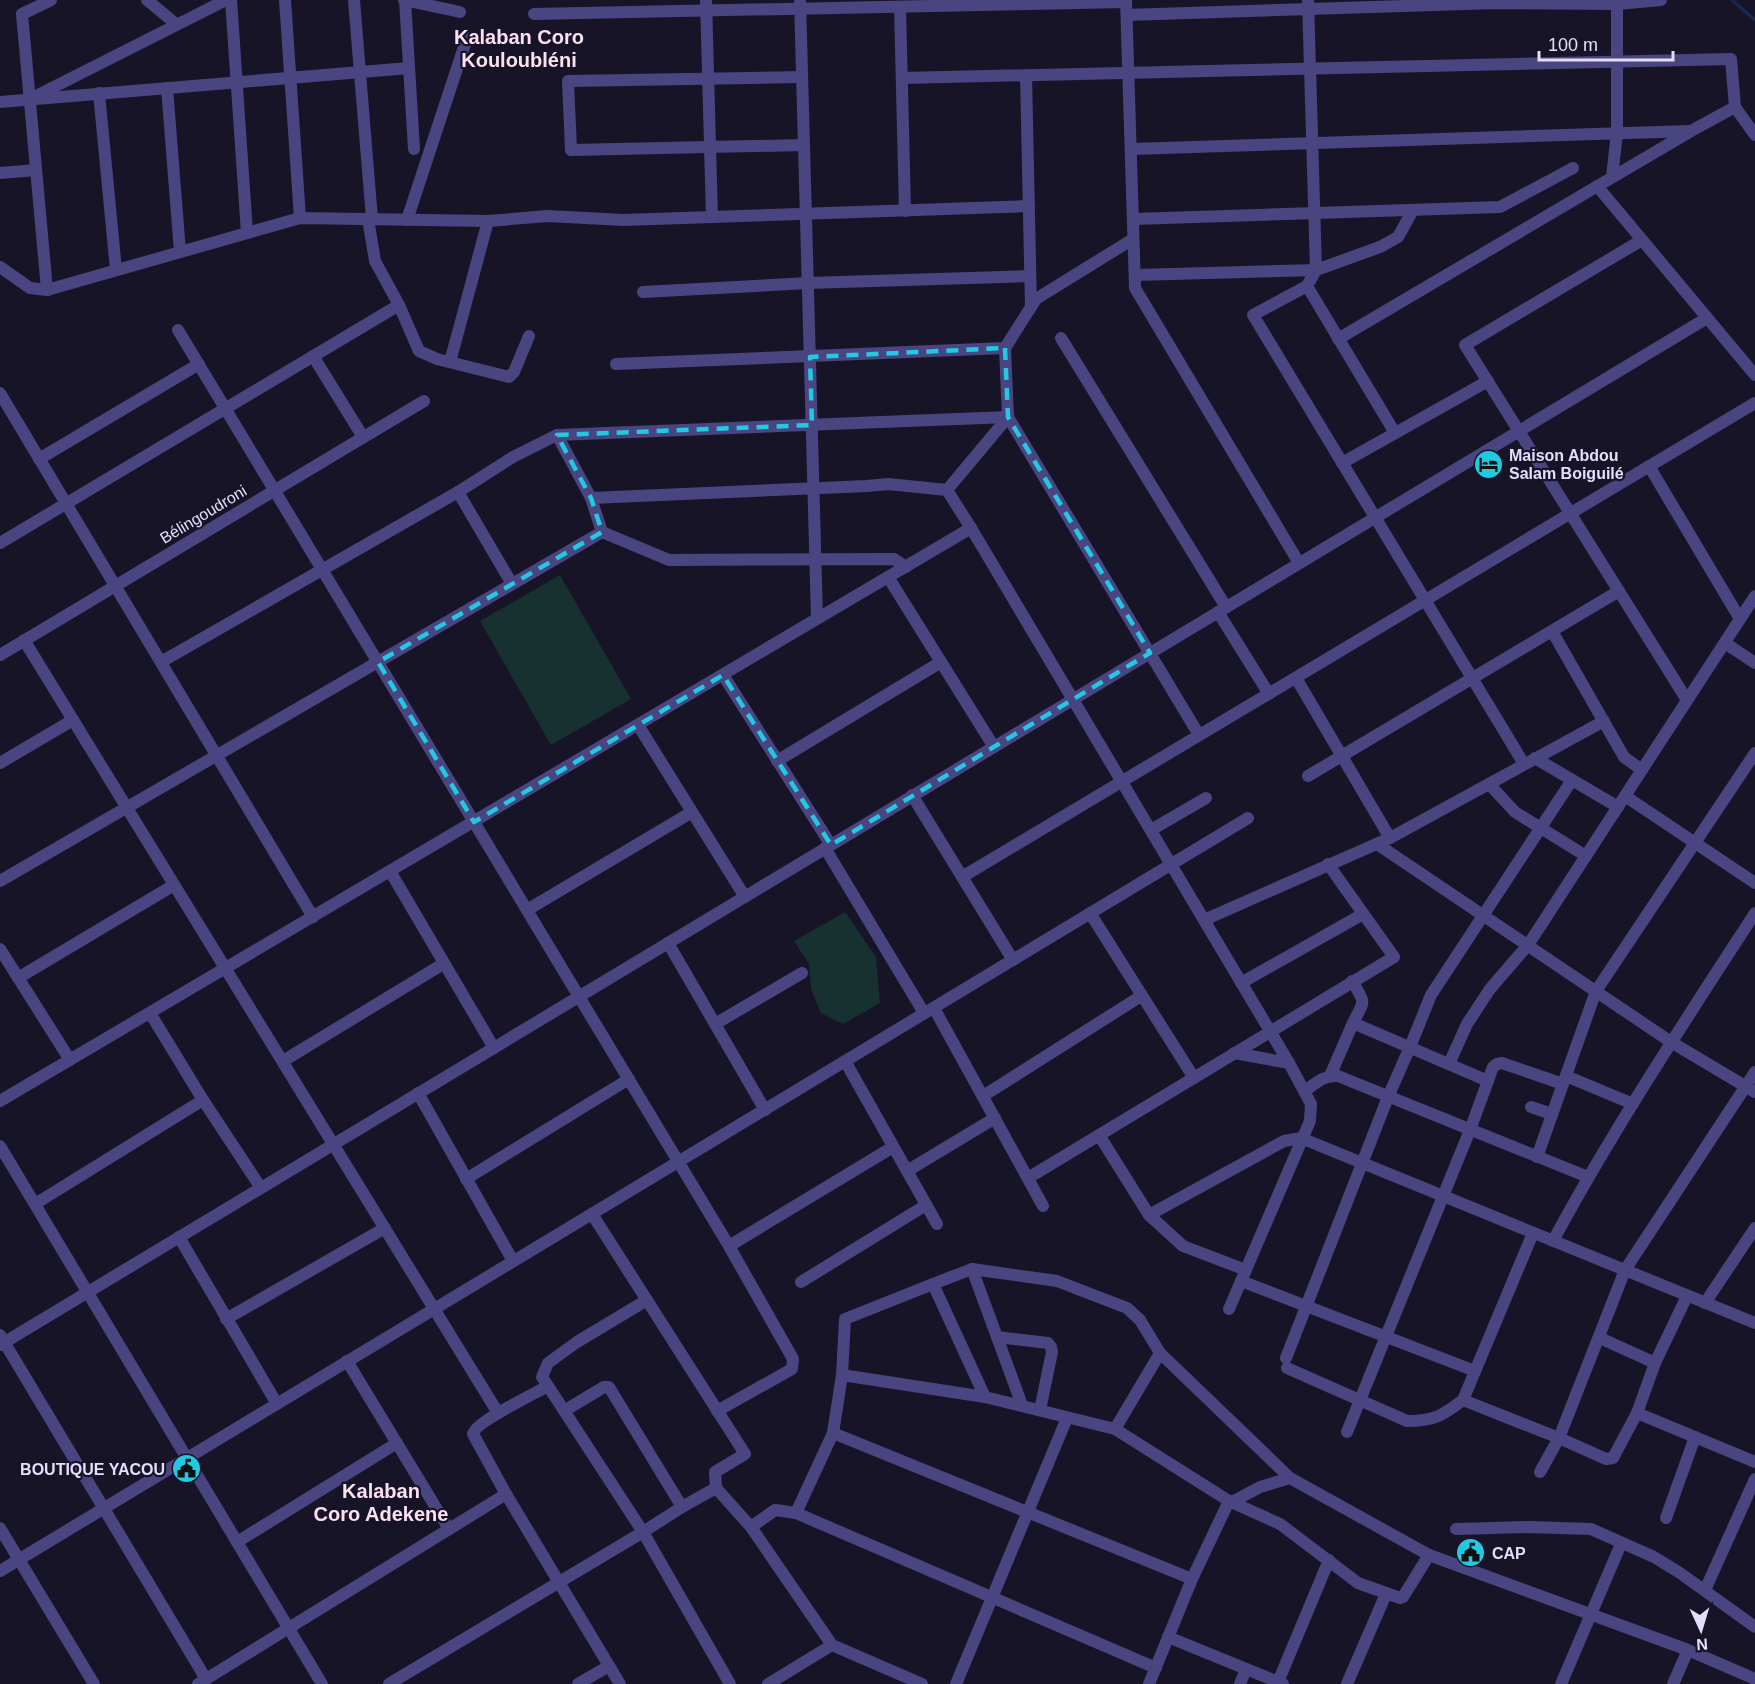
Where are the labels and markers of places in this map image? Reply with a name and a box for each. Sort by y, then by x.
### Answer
place label: Maison Abdou Salam Boiguilé [1509,447,1624,482]
hotel icon: Maison Abdou Salam Boiguilé [1472,448,1504,480]
public building icon: BOUTIQUE YACOU [170,1453,202,1485]
place label: BOUTIQUE YACOU [20,1461,165,1478]
public building icon: CAP [1455,1537,1487,1569]
place label: CAP [1492,1545,1526,1562]

